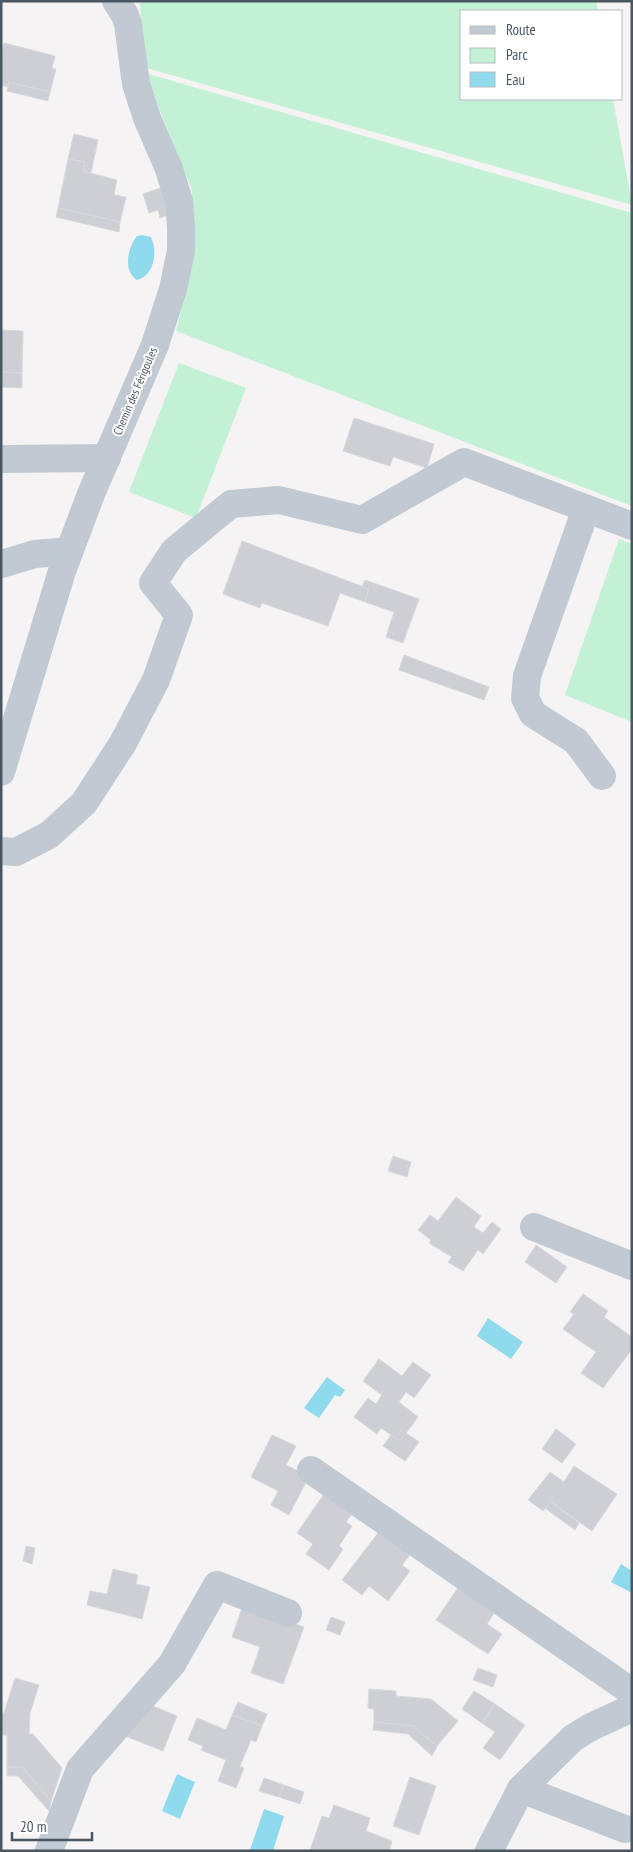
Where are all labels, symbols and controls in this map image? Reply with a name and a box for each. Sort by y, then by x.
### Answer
legend [460,10,623,100]
text: Route [506,20,536,39]
text: Parc [506,45,528,64]
text: Eau [506,70,525,89]
street label: Chemin des Férigoules [110,345,160,437]
scale bar [12,1810,92,1842]
text: 20 m [20,1817,46,1836]

